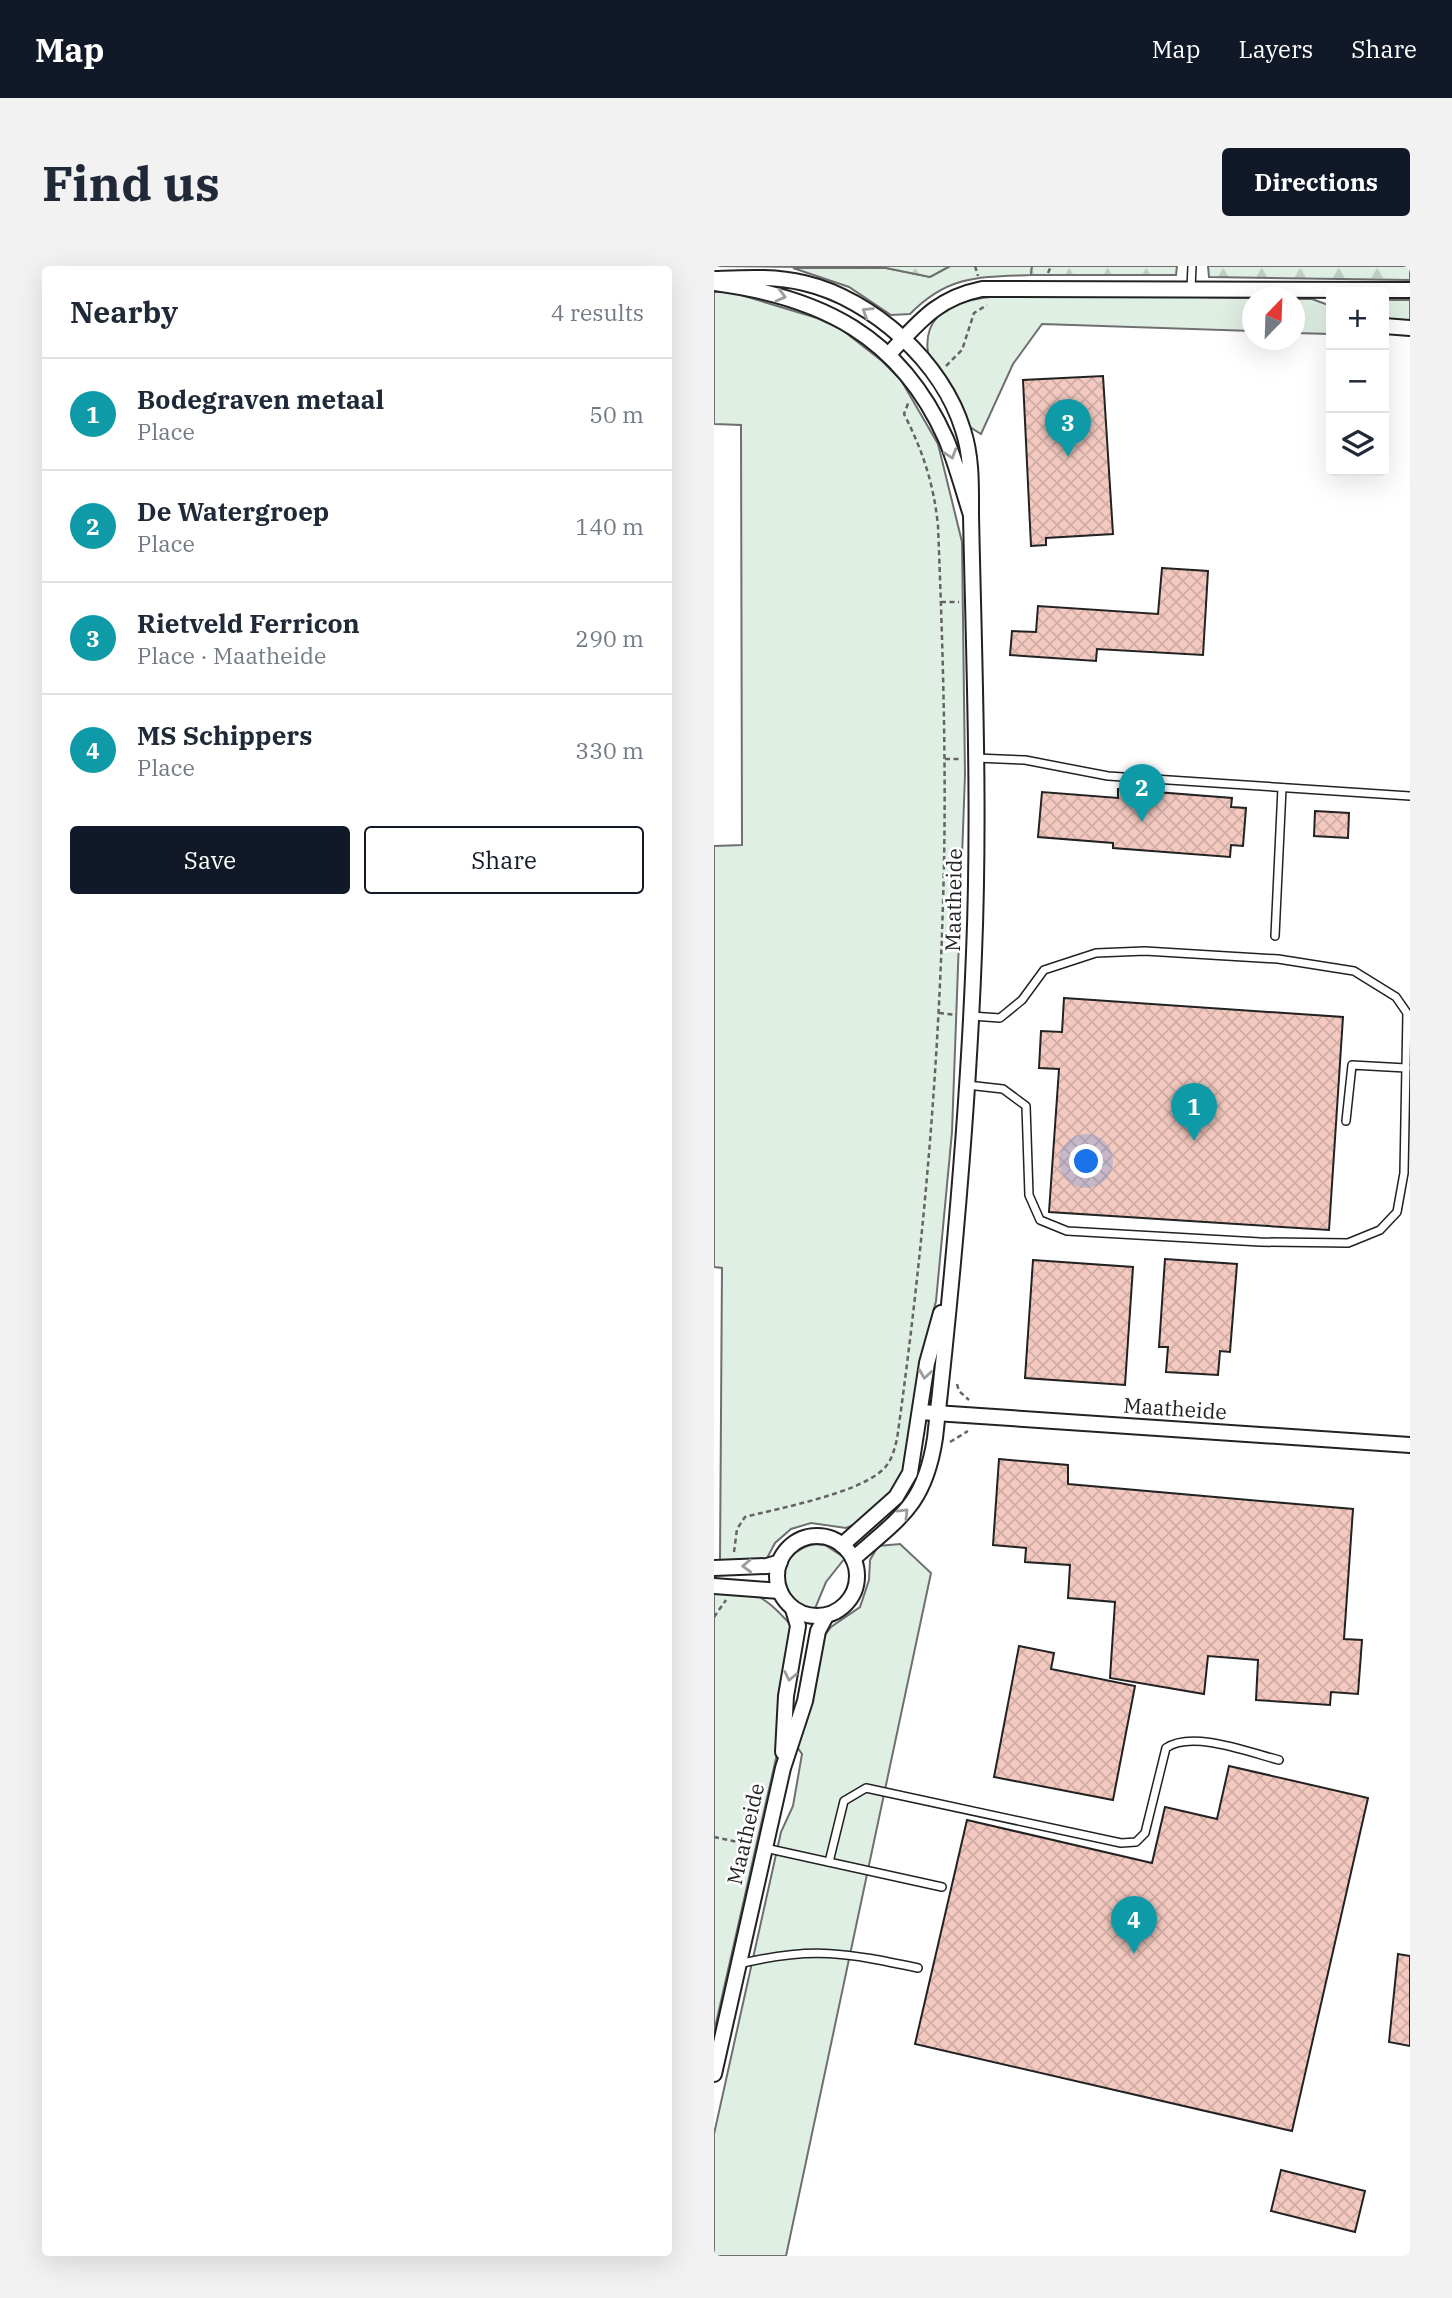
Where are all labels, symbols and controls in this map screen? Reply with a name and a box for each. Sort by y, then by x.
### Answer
text: Map [35,28,104,71]
text: Map [1152,33,1200,65]
text: Layers [1238,33,1313,65]
text: Share [1351,33,1417,65]
button: Directions [1222,148,1410,216]
text: Find us [42,151,220,214]
one-way arrow [775,287,787,302]
north arrow [1242,287,1305,350]
map controls [1326,287,1389,476]
button: + [1326,287,1389,350]
text: Nearby [70,292,178,331]
text: 4 results [551,297,644,327]
one-way arrow [861,308,874,321]
button: − [1326,350,1389,413]
text: Bodegraven metaal [137,382,384,416]
text: 1 [86,399,100,429]
text: 50 m [589,399,644,429]
pin: 3 [1045,399,1091,457]
button: layers [1326,413,1389,476]
text: Place [137,416,195,446]
one-way arrow [943,447,957,460]
text: De Watergroep [137,494,329,528]
text: 2 [86,511,100,541]
text: 140 m [575,511,644,541]
text: Place [137,528,195,558]
text: Rietveld Ferricon [137,606,360,640]
text: 3 [86,623,100,653]
text: 290 m [575,623,644,653]
text: Place · Maatheide [137,640,326,670]
text: MS Schippers [137,718,312,752]
text: 4 [86,735,100,765]
text: 330 m [575,735,644,765]
text: Place [137,752,195,782]
pin: 2 [1119,764,1165,822]
button: Save [70,826,350,894]
button: Share [364,826,644,894]
street label: Maatheide [938,848,968,952]
pin: 1 [1171,1083,1217,1141]
your location [1069,1144,1103,1178]
one-way arrow [918,1368,933,1380]
street label: Maatheide [1122,1390,1228,1426]
one-way arrow [895,1509,908,1522]
one-way arrow [742,1559,753,1574]
one-way arrow [784,1670,799,1682]
street label: Maatheide [720,1780,770,1887]
pin: 4 [1111,1896,1157,1954]

